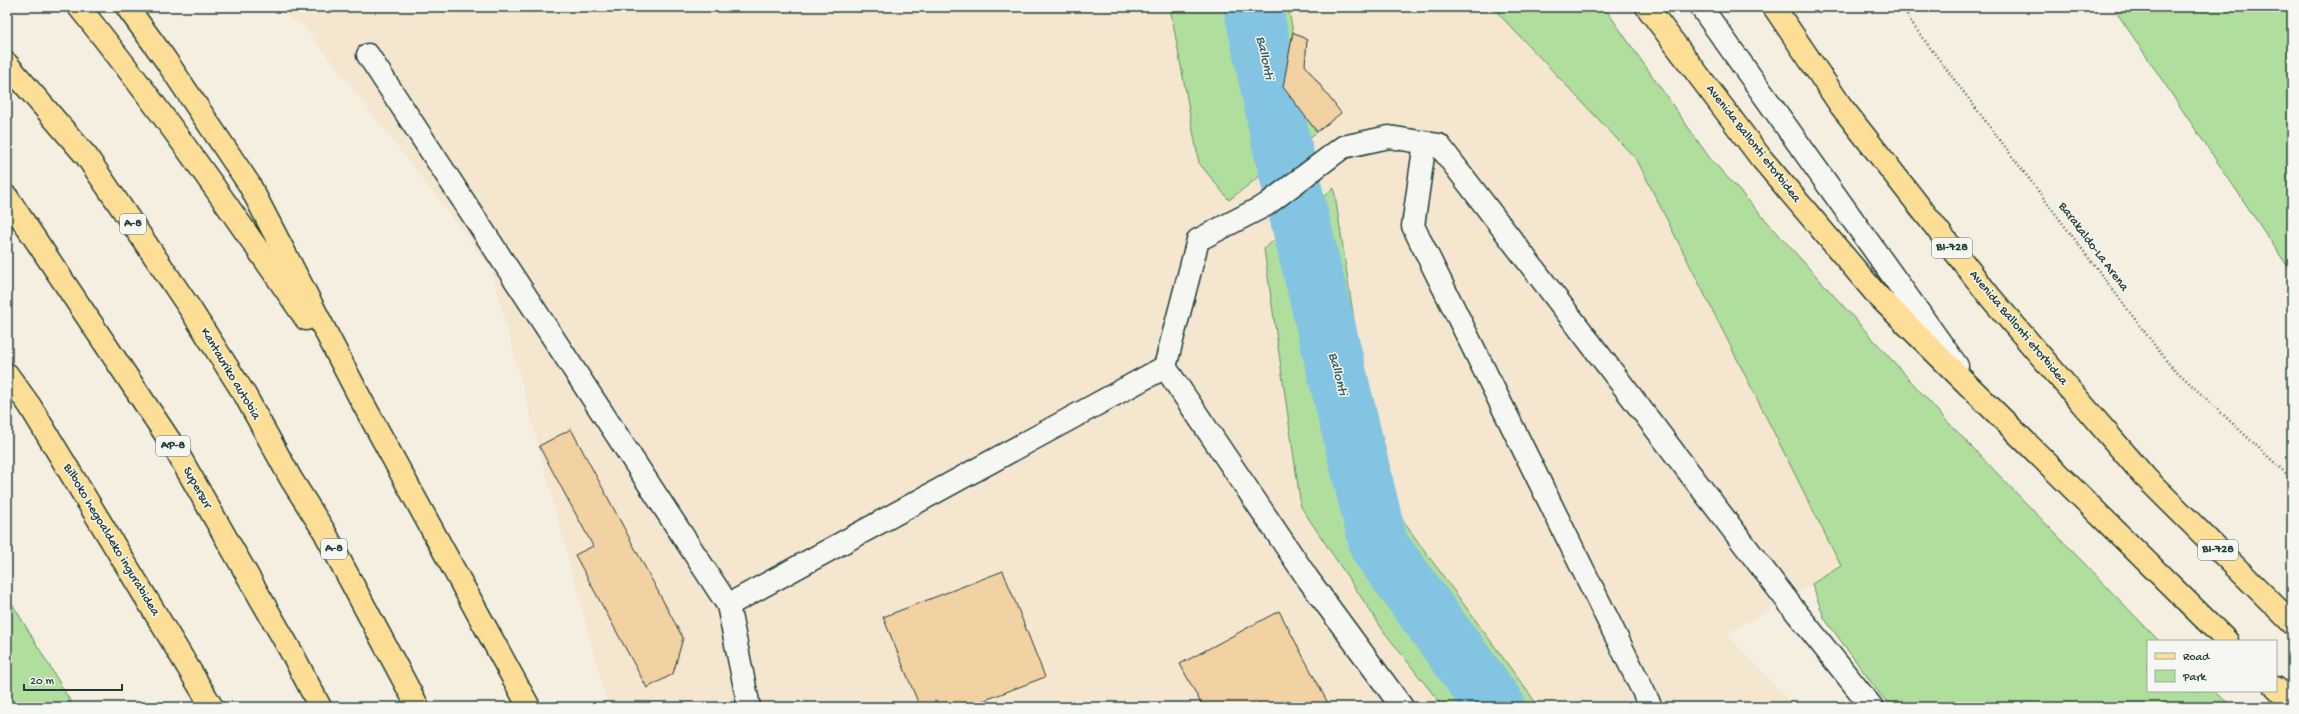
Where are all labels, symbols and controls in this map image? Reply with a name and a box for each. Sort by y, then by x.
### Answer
water label: Ballonti [1251,35,1277,83]
street label: Avenida Ballonti etorbidea [1702,82,1804,206]
street label: Barakaldo-La Arena [2054,199,2132,295]
road number: A-8 [120,214,146,234]
road number: BI-728 [1932,238,1972,258]
street label: Avenida Ballonti etorbidea [1966,268,2071,389]
street label: Kantauriko autobia [197,325,264,423]
water label: Ballonti [1323,351,1351,399]
road number: AP-8 [156,436,190,456]
street label: Bilboko hegoaldeko ingurabidea [59,460,163,620]
street label: Supersur [179,465,216,513]
road number: A-8 [321,539,347,559]
road number: BI-728 [2198,540,2238,560]
legend [2147,640,2277,692]
text: Road [2183,651,2210,665]
scale bar [24,666,122,692]
text: Park [2182,671,2208,685]
text: 20 m [30,675,55,689]

